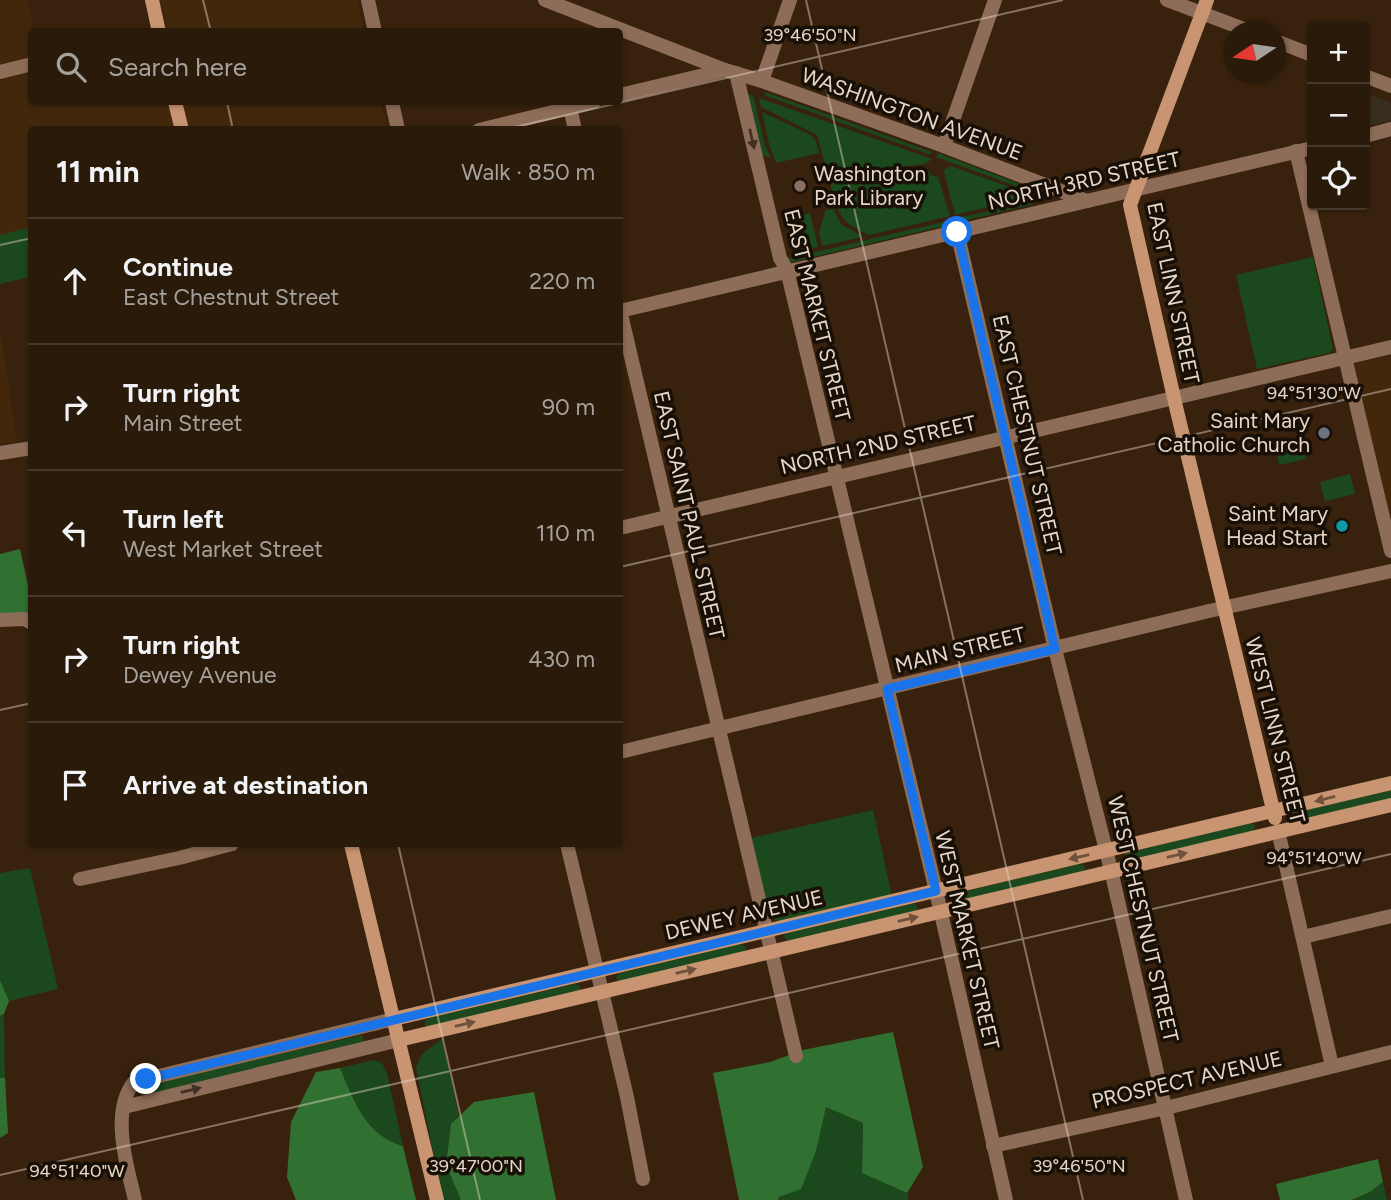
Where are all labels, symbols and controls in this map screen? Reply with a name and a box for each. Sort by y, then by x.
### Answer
north arrow [1223,21,1286,84]
map controls [1307,21,1370,210]
button: + [1307,21,1370,84]
text: 39°46'50"N [763,24,857,46]
search box [28,28,623,105]
icon: search [52,48,90,86]
text: Search here [108,51,247,83]
street label: WASHINGTON AVENUE [798,62,1026,165]
button: − [1307,84,1370,147]
one-way arrow [747,128,758,150]
street label: NORTH 3RD STREET [985,146,1183,215]
button: locate [1307,147,1370,210]
text: 11 min [56,153,140,190]
text: Walk · 850 m [461,158,595,186]
place label: Washington Park Library [814,161,926,210]
marker: Washington Park Library [792,178,808,194]
street label: EAST LINN STREET [1142,200,1205,386]
street label: EAST MARKET STREET [779,206,856,424]
route start [941,216,972,247]
text: Continue [123,251,233,283]
icon: ahead [56,262,94,300]
text: 220 m [529,267,595,295]
text: East Chestnut Street [123,283,339,311]
street label: EAST CHESTNUT STREET [988,312,1067,558]
text: Turn right [123,377,240,409]
text: 94°51'30"W [1267,382,1362,404]
icon: right [56,388,94,426]
street label: EAST SAINT PAUL STREET [649,389,730,642]
text: 90 m [542,393,595,421]
place label: Saint Mary Catholic Church [1158,408,1310,457]
text: Main Street [123,409,242,437]
street label: NORTH 2ND STREET [778,410,978,479]
marker: Saint Mary Catholic Church [1316,425,1332,441]
place label: Saint Mary Head Start [1226,501,1328,550]
text: Turn left [123,503,224,535]
icon: left [56,514,94,552]
marker: Saint Mary Head Start [1334,518,1350,534]
text: 110 m [536,519,595,547]
text: West Market Street [123,535,323,563]
street label: MAIN STREET [892,621,1028,678]
text: Turn right [123,629,240,661]
street label: WEST LINN STREET [1240,634,1311,826]
icon: right [56,640,94,678]
text: 430 m [528,645,595,673]
text: Dewey Avenue [123,661,277,689]
icon: arrive [56,766,94,804]
text: Arrive at destination [123,769,368,801]
street label: WEST CHESTNUT STREET [1103,793,1184,1045]
one-way arrow [1314,794,1336,805]
street label: WEST MARKET STREET [930,828,1005,1052]
text: 94°51'40"W [1266,847,1362,869]
one-way arrow [1166,849,1188,860]
one-way arrow [1068,851,1090,862]
street label: DEWEY AVENUE [663,884,825,945]
one-way arrow [897,913,919,924]
one-way arrow [675,966,697,977]
one-way arrow [454,1018,476,1029]
street label: PROSPECT AVENUE [1089,1045,1285,1114]
route end [130,1063,161,1094]
one-way arrow [180,1085,202,1096]
text: 39°47'00"N [429,1155,523,1177]
text: 39°46'50"N [1032,1155,1126,1177]
text: 94°51'40"W [29,1160,125,1182]

